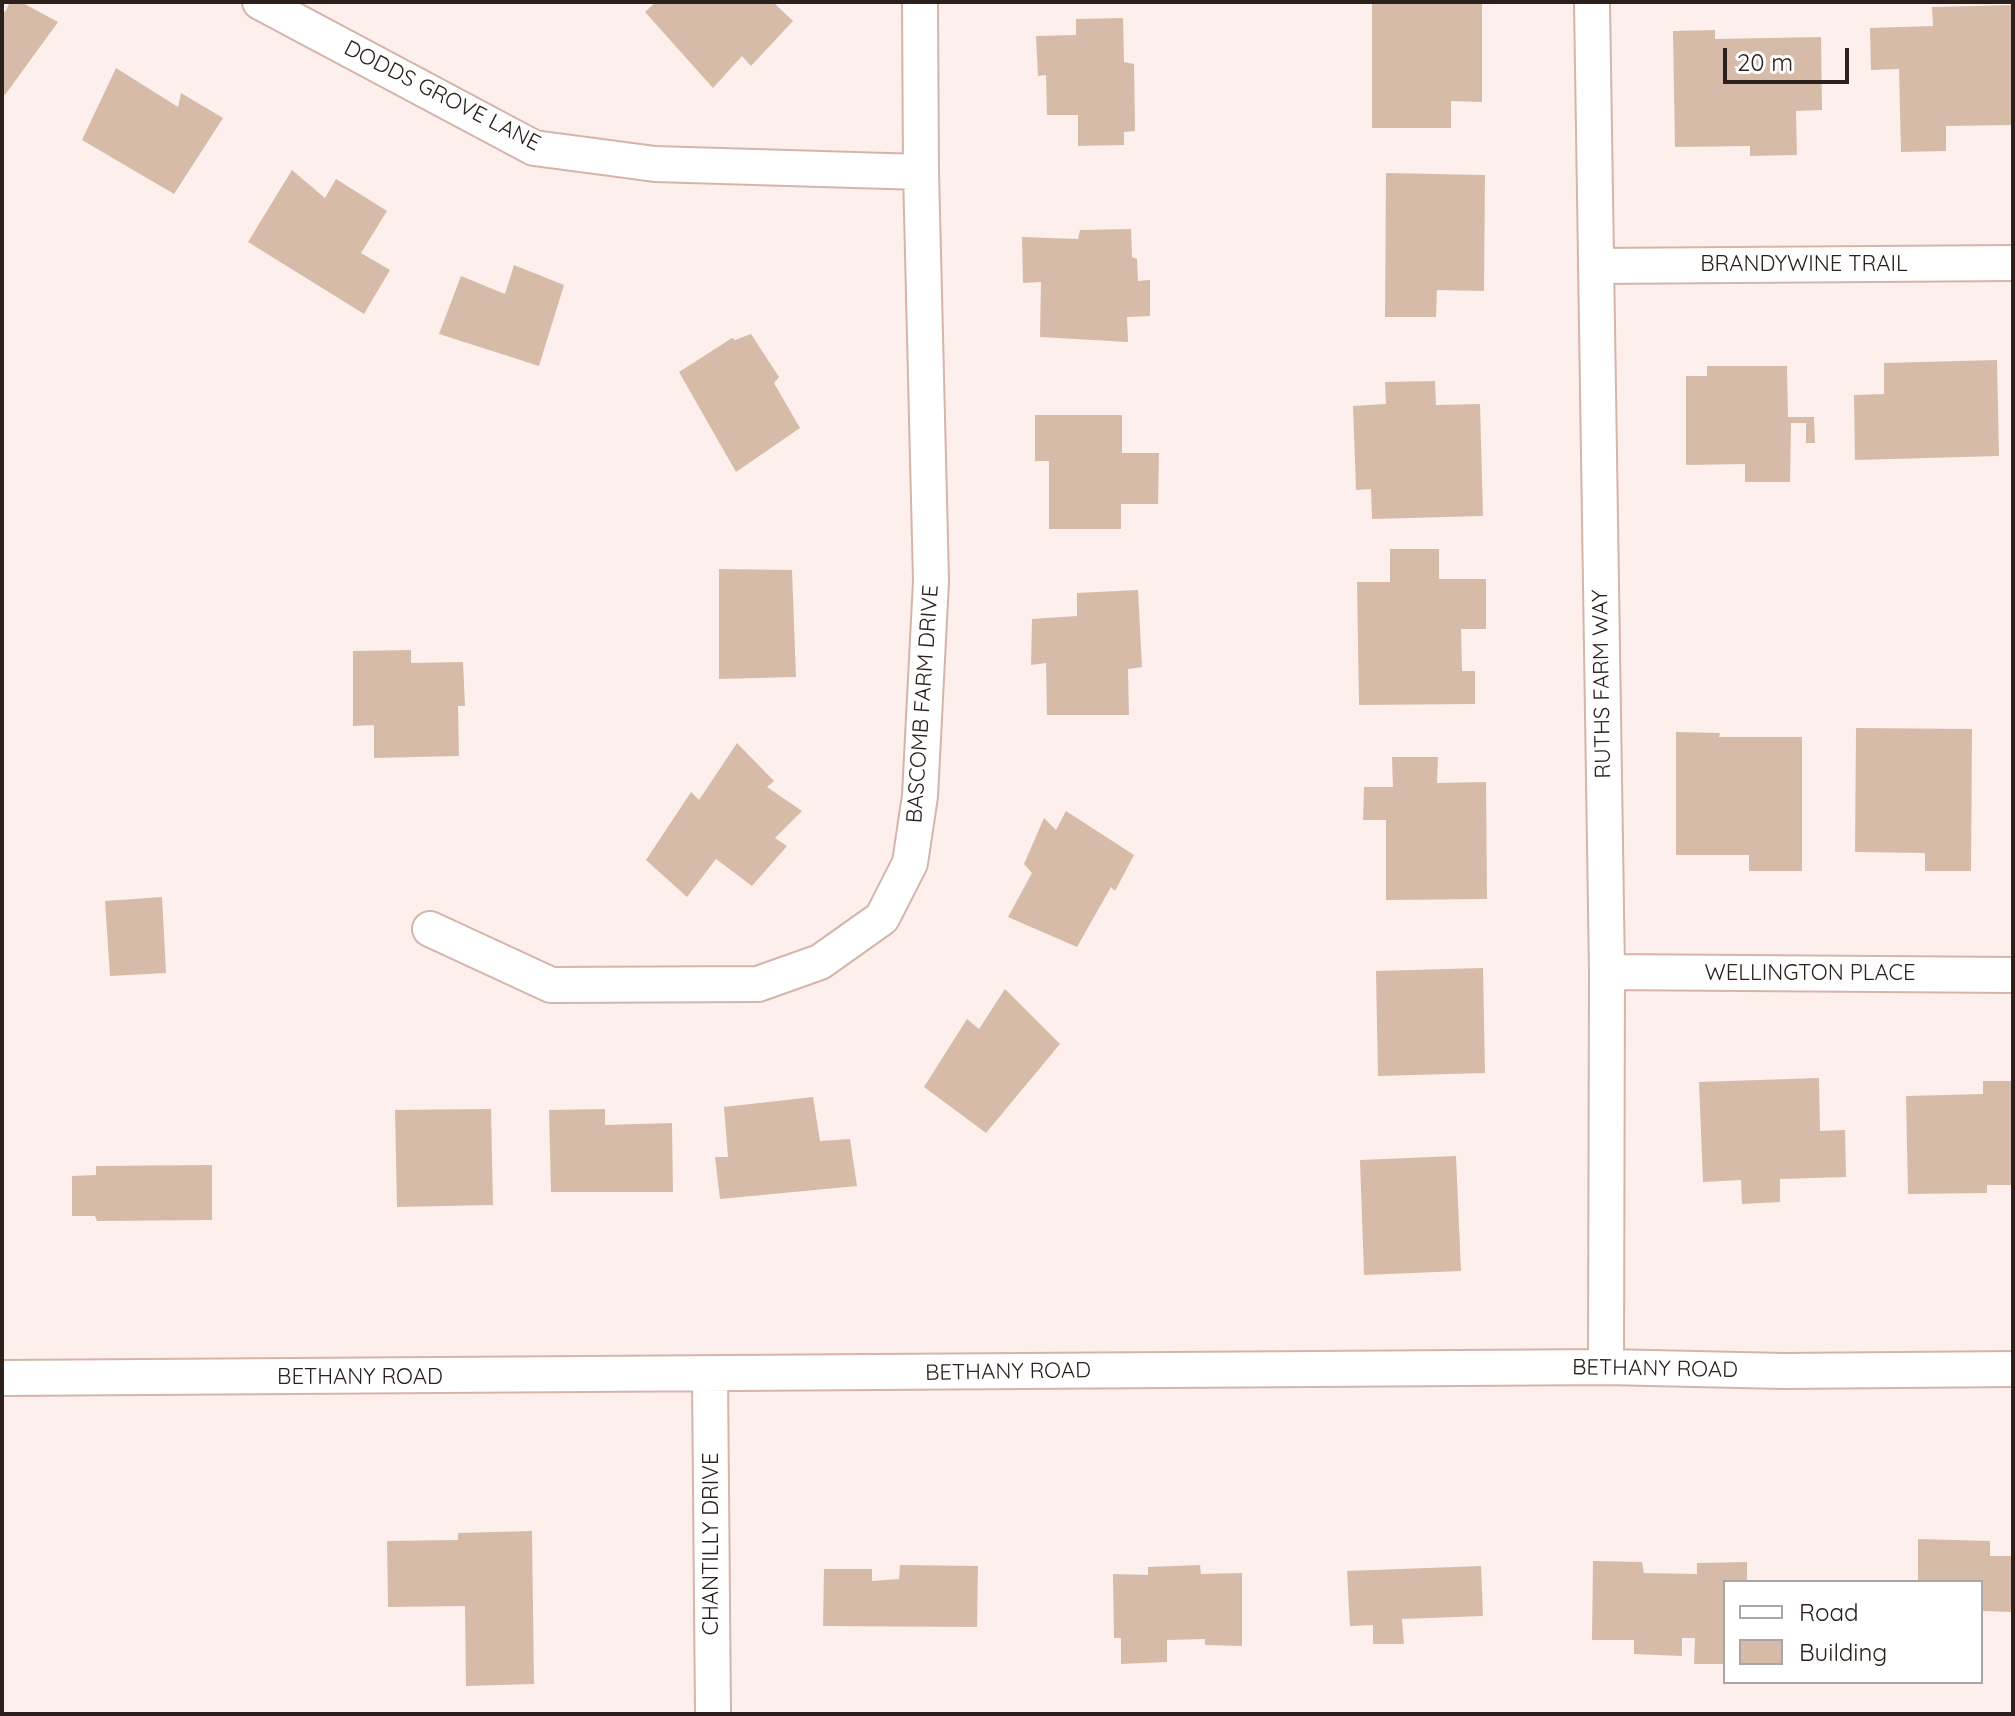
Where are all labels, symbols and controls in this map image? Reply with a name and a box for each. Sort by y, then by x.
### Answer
scale bar [1727,32,1853,82]
street label: DODDS GROVE LANE [339,35,545,157]
text: 20 m [1737,47,1793,77]
street label: BRANDYWINE TRAIL [1700,251,1908,277]
street label: BASCOMB FARM DRIVE [902,584,944,824]
street label: RUTHS FARM WAY [1587,589,1617,779]
street label: WELLINGTON PLACE [1705,960,1915,986]
street label: BETHANY ROAD [1572,1354,1738,1384]
street label: BETHANY ROAD [925,1357,1091,1387]
street label: BETHANY ROAD [277,1364,443,1390]
street label: CHANTILLY DRIVE [698,1453,724,1635]
legend [1723,1580,1983,1684]
text: Road [1799,1597,1859,1627]
text: Building [1799,1637,1887,1667]

